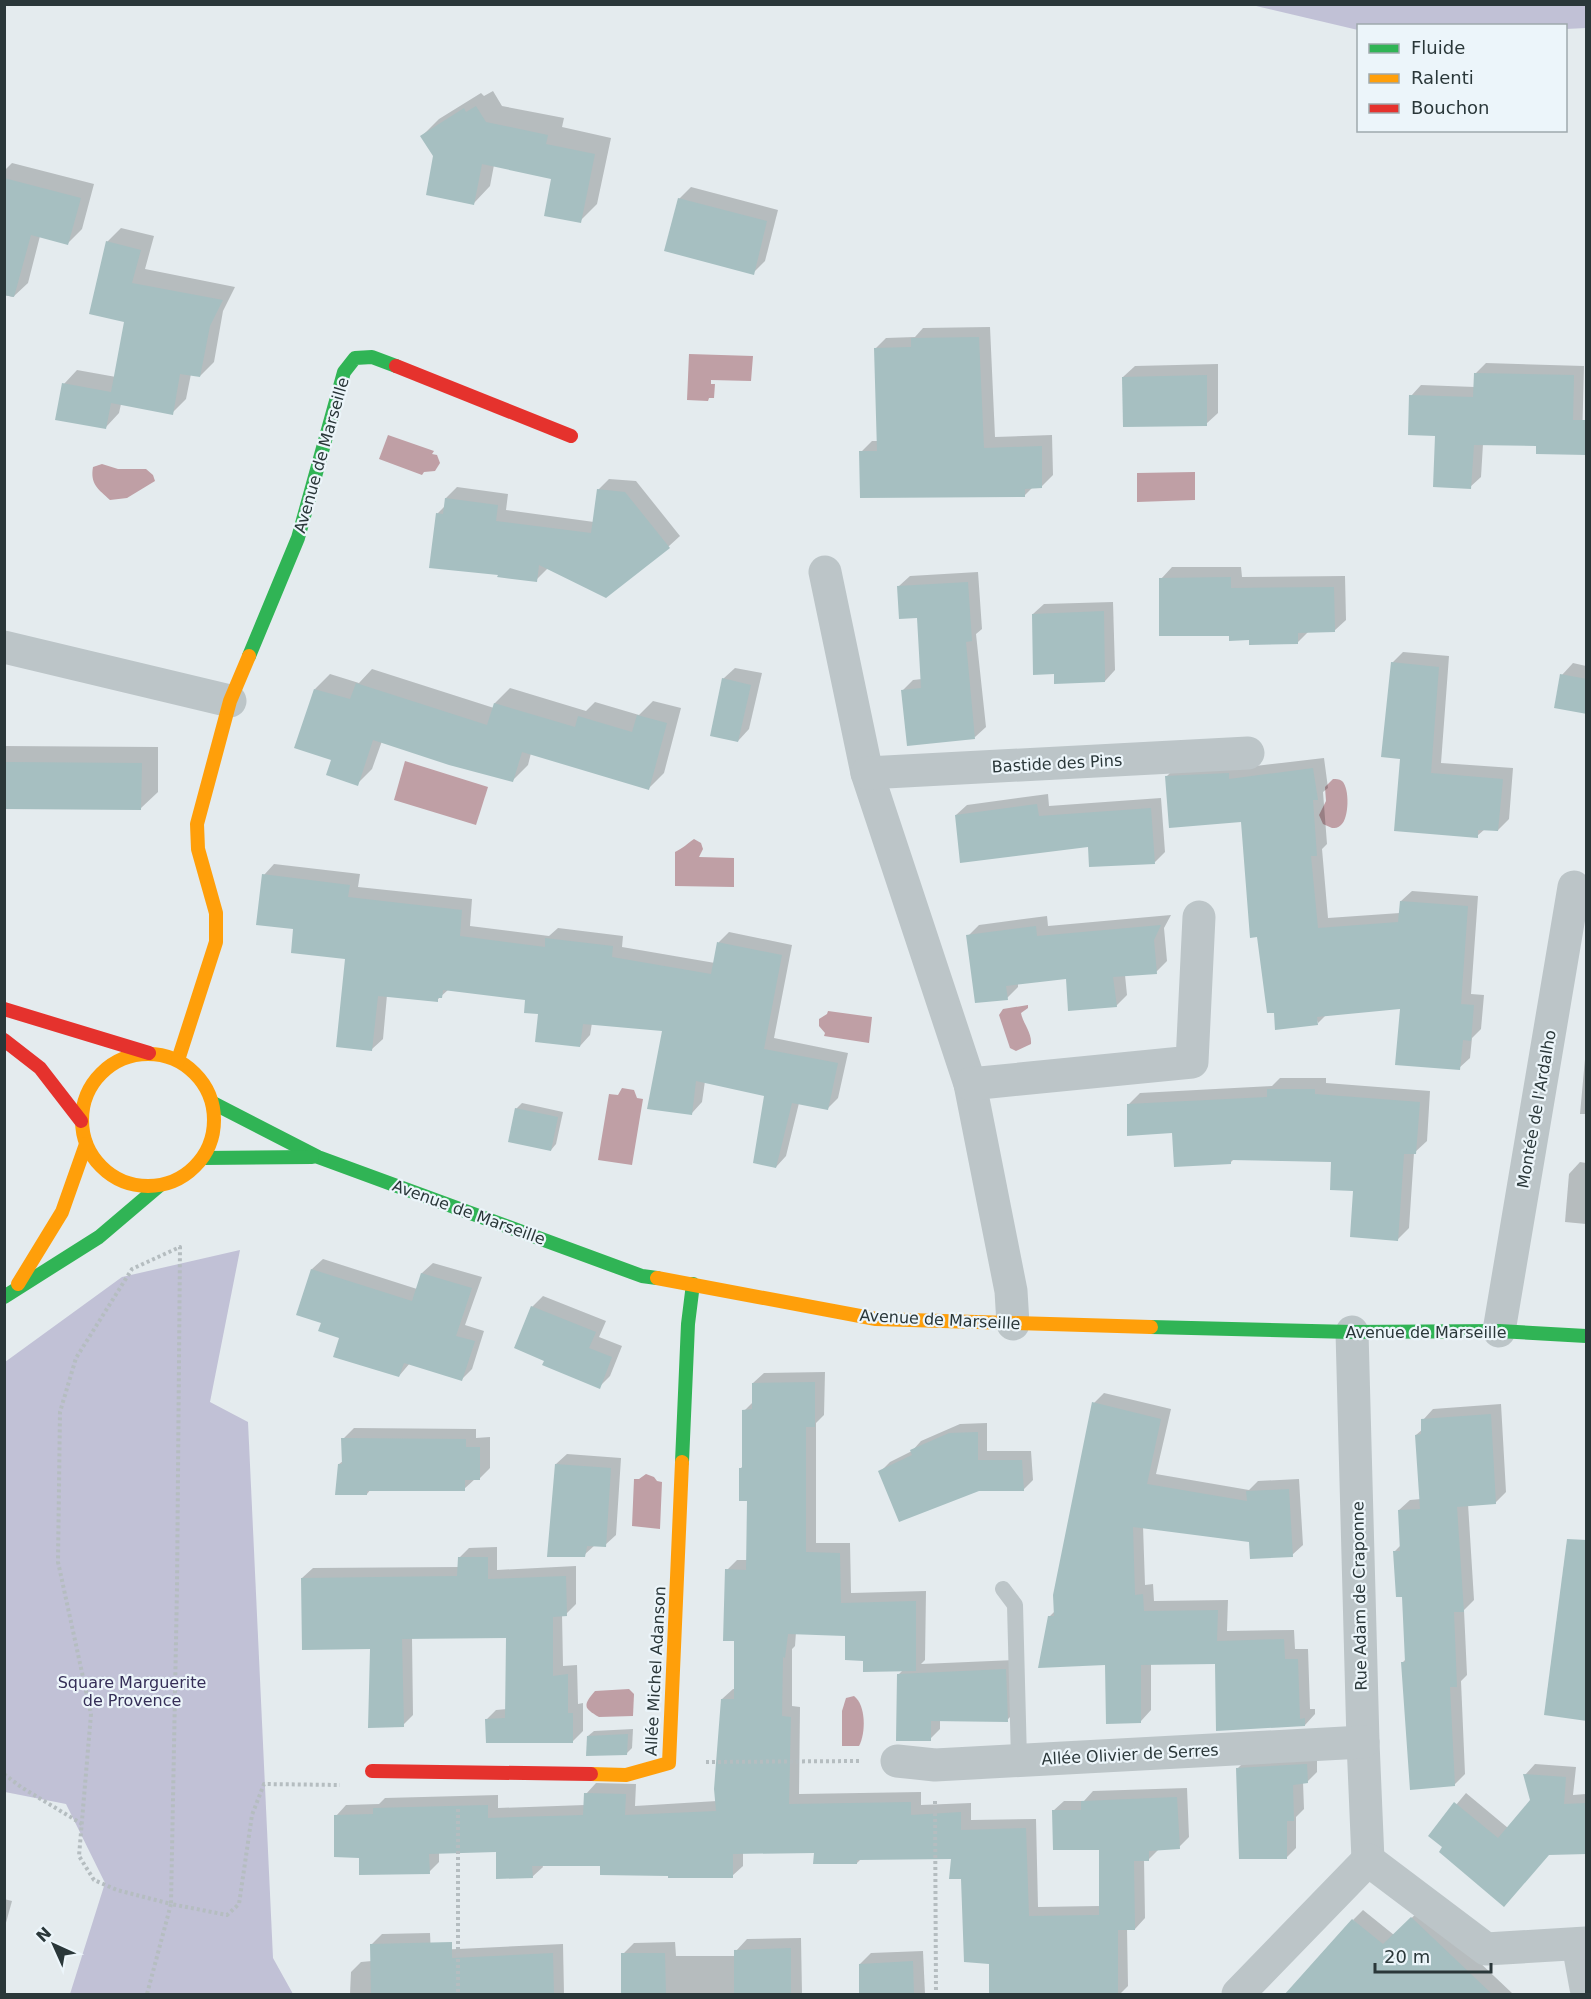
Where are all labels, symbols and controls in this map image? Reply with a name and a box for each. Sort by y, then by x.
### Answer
legend [1357,24,1567,132]
text: Fluide [1411,37,1465,58]
text: Ralenti [1411,67,1474,88]
text: Bouchon [1411,97,1490,118]
street label: Avenue de Marseille [290,375,353,535]
street label: Bastide des Pins [991,751,1123,776]
street label: Montée de l'Ardalho [1513,1029,1560,1190]
street label: Avenue de Marseille [390,1176,548,1249]
street label: Avenue de Marseille [859,1306,1021,1333]
street label: Avenue de Marseille [1345,1323,1507,1342]
street label: Rue Adam de Craponne [1348,1501,1371,1691]
street label: Allée Michel Adanson [642,1586,669,1757]
park label: Square Marguerite de Provence [58,1673,206,1710]
street label: Allée Olivier de Serres [1041,1740,1219,1769]
north arrow [24,1915,84,1975]
text: N [32,1923,55,1946]
scale bar [1375,1936,1490,1974]
text: 20 m [1384,1946,1430,1967]

